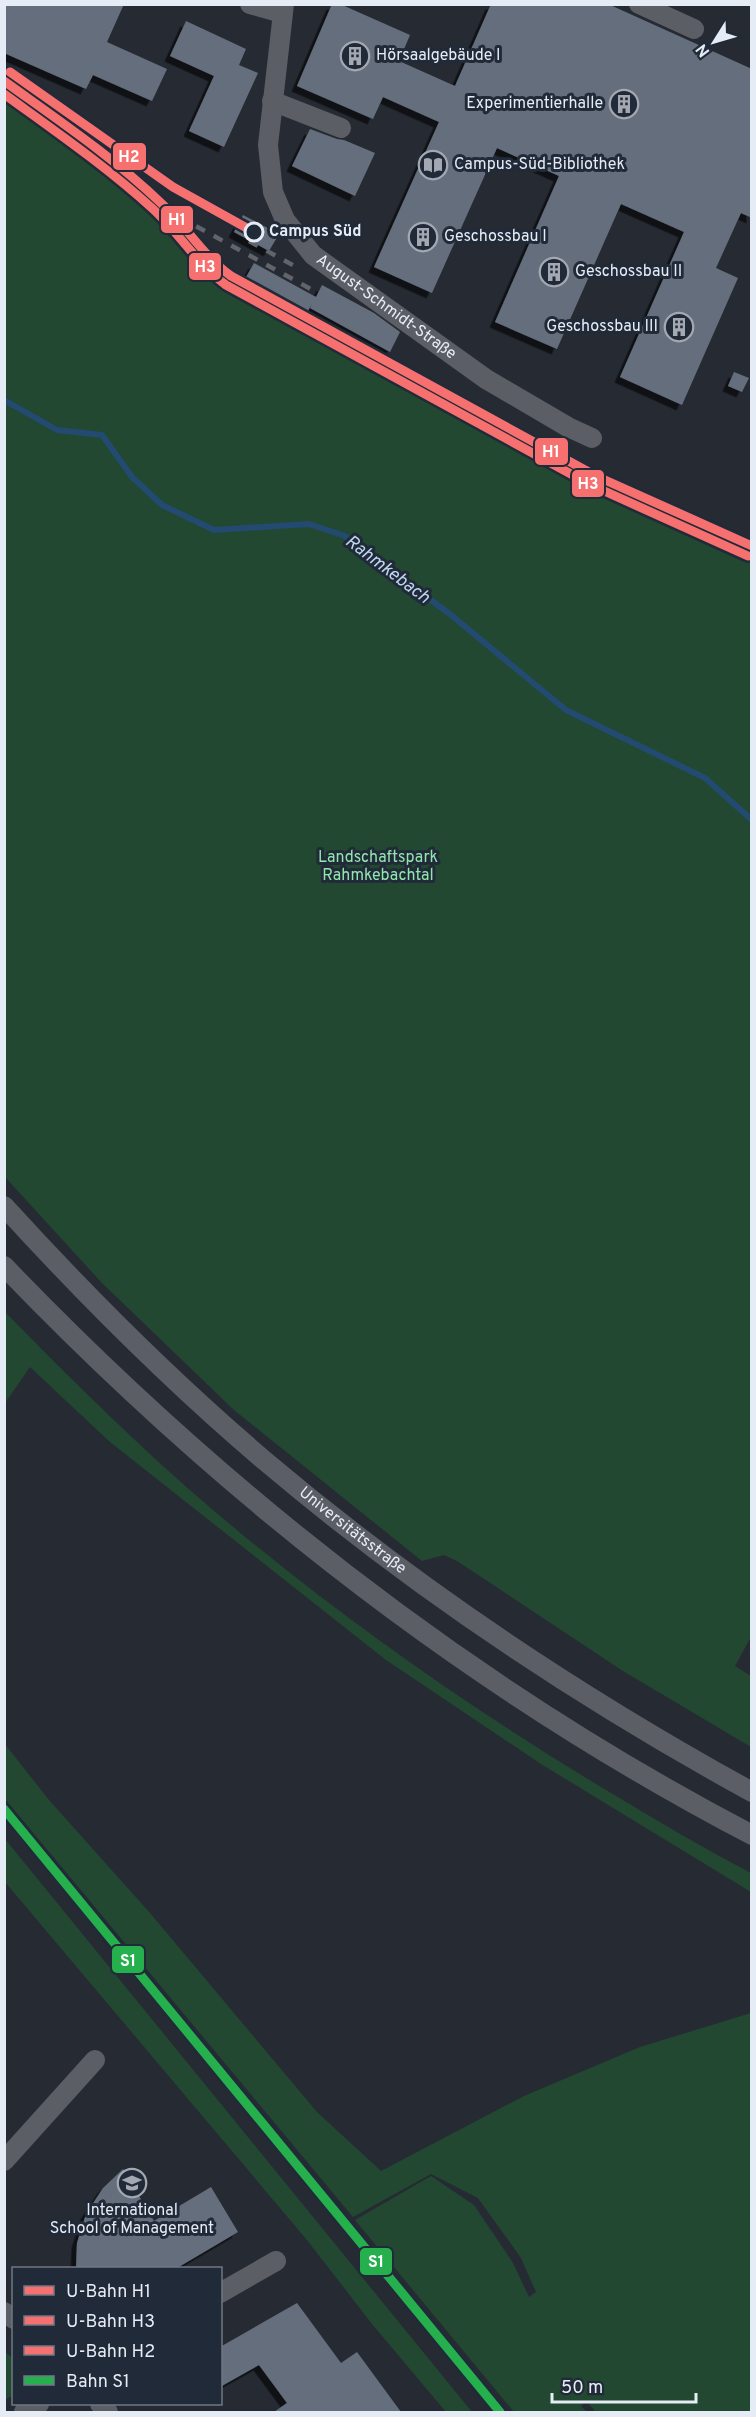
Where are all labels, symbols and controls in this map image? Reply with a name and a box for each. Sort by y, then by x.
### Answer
north arrow [684,12,744,72]
text: N [692,39,715,60]
building icon: Hörsaalgebäude I [339,40,371,72]
place label: Hörsaalgebäude I [376,46,501,66]
building icon: Experimentierhalle [608,88,640,120]
place label: Experimentierhalle [466,94,603,114]
line badge: H2 [112,142,147,171]
text: H2 [118,148,140,168]
library icon: Campus-Süd-Bibliothek [417,149,449,181]
place label: Campus-Süd-Bibliothek [454,155,625,175]
line badge: H1 [160,205,194,234]
text: H1 [168,211,186,231]
building icon: Geschossbau I [407,221,439,253]
marker: Campus Süd [244,222,264,242]
place label: Campus Süd [269,222,361,242]
place label: Geschossbau I [444,227,547,247]
street label: August-Schmidt-Straße [312,250,460,364]
line badge: H3 [188,252,222,281]
building icon: Geschossbau II [538,256,570,288]
text: H3 [194,258,216,278]
place label: Geschossbau II [575,262,682,282]
building icon: Geschossbau III [663,311,695,343]
place label: Geschossbau III [546,317,658,337]
line badge: H1 [534,437,569,466]
text: H1 [542,443,560,463]
line badge: H3 [571,469,605,498]
text: H3 [577,475,599,495]
water label: Rahmkebach [340,531,434,610]
park label: Landschaftspark Rahmkebachtal [318,848,438,886]
street label: Universitätsstraße [294,1483,410,1579]
line badge: S1 [111,1945,145,1974]
text: S1 [120,1952,136,1972]
school or university icon: International School of Management [116,2167,148,2199]
place label: International School of Management [50,2201,214,2239]
line badge: S1 [359,2247,393,2276]
text: S1 [368,2253,384,2273]
legend [12,2267,222,2405]
text: U-Bahn H1 [66,2281,151,2304]
text: U-Bahn H3 [66,2311,155,2334]
text: U-Bahn H2 [66,2341,155,2364]
scale bar [552,2366,696,2404]
text: Bahn S1 [66,2371,130,2394]
text: 50 m [561,2377,603,2400]

